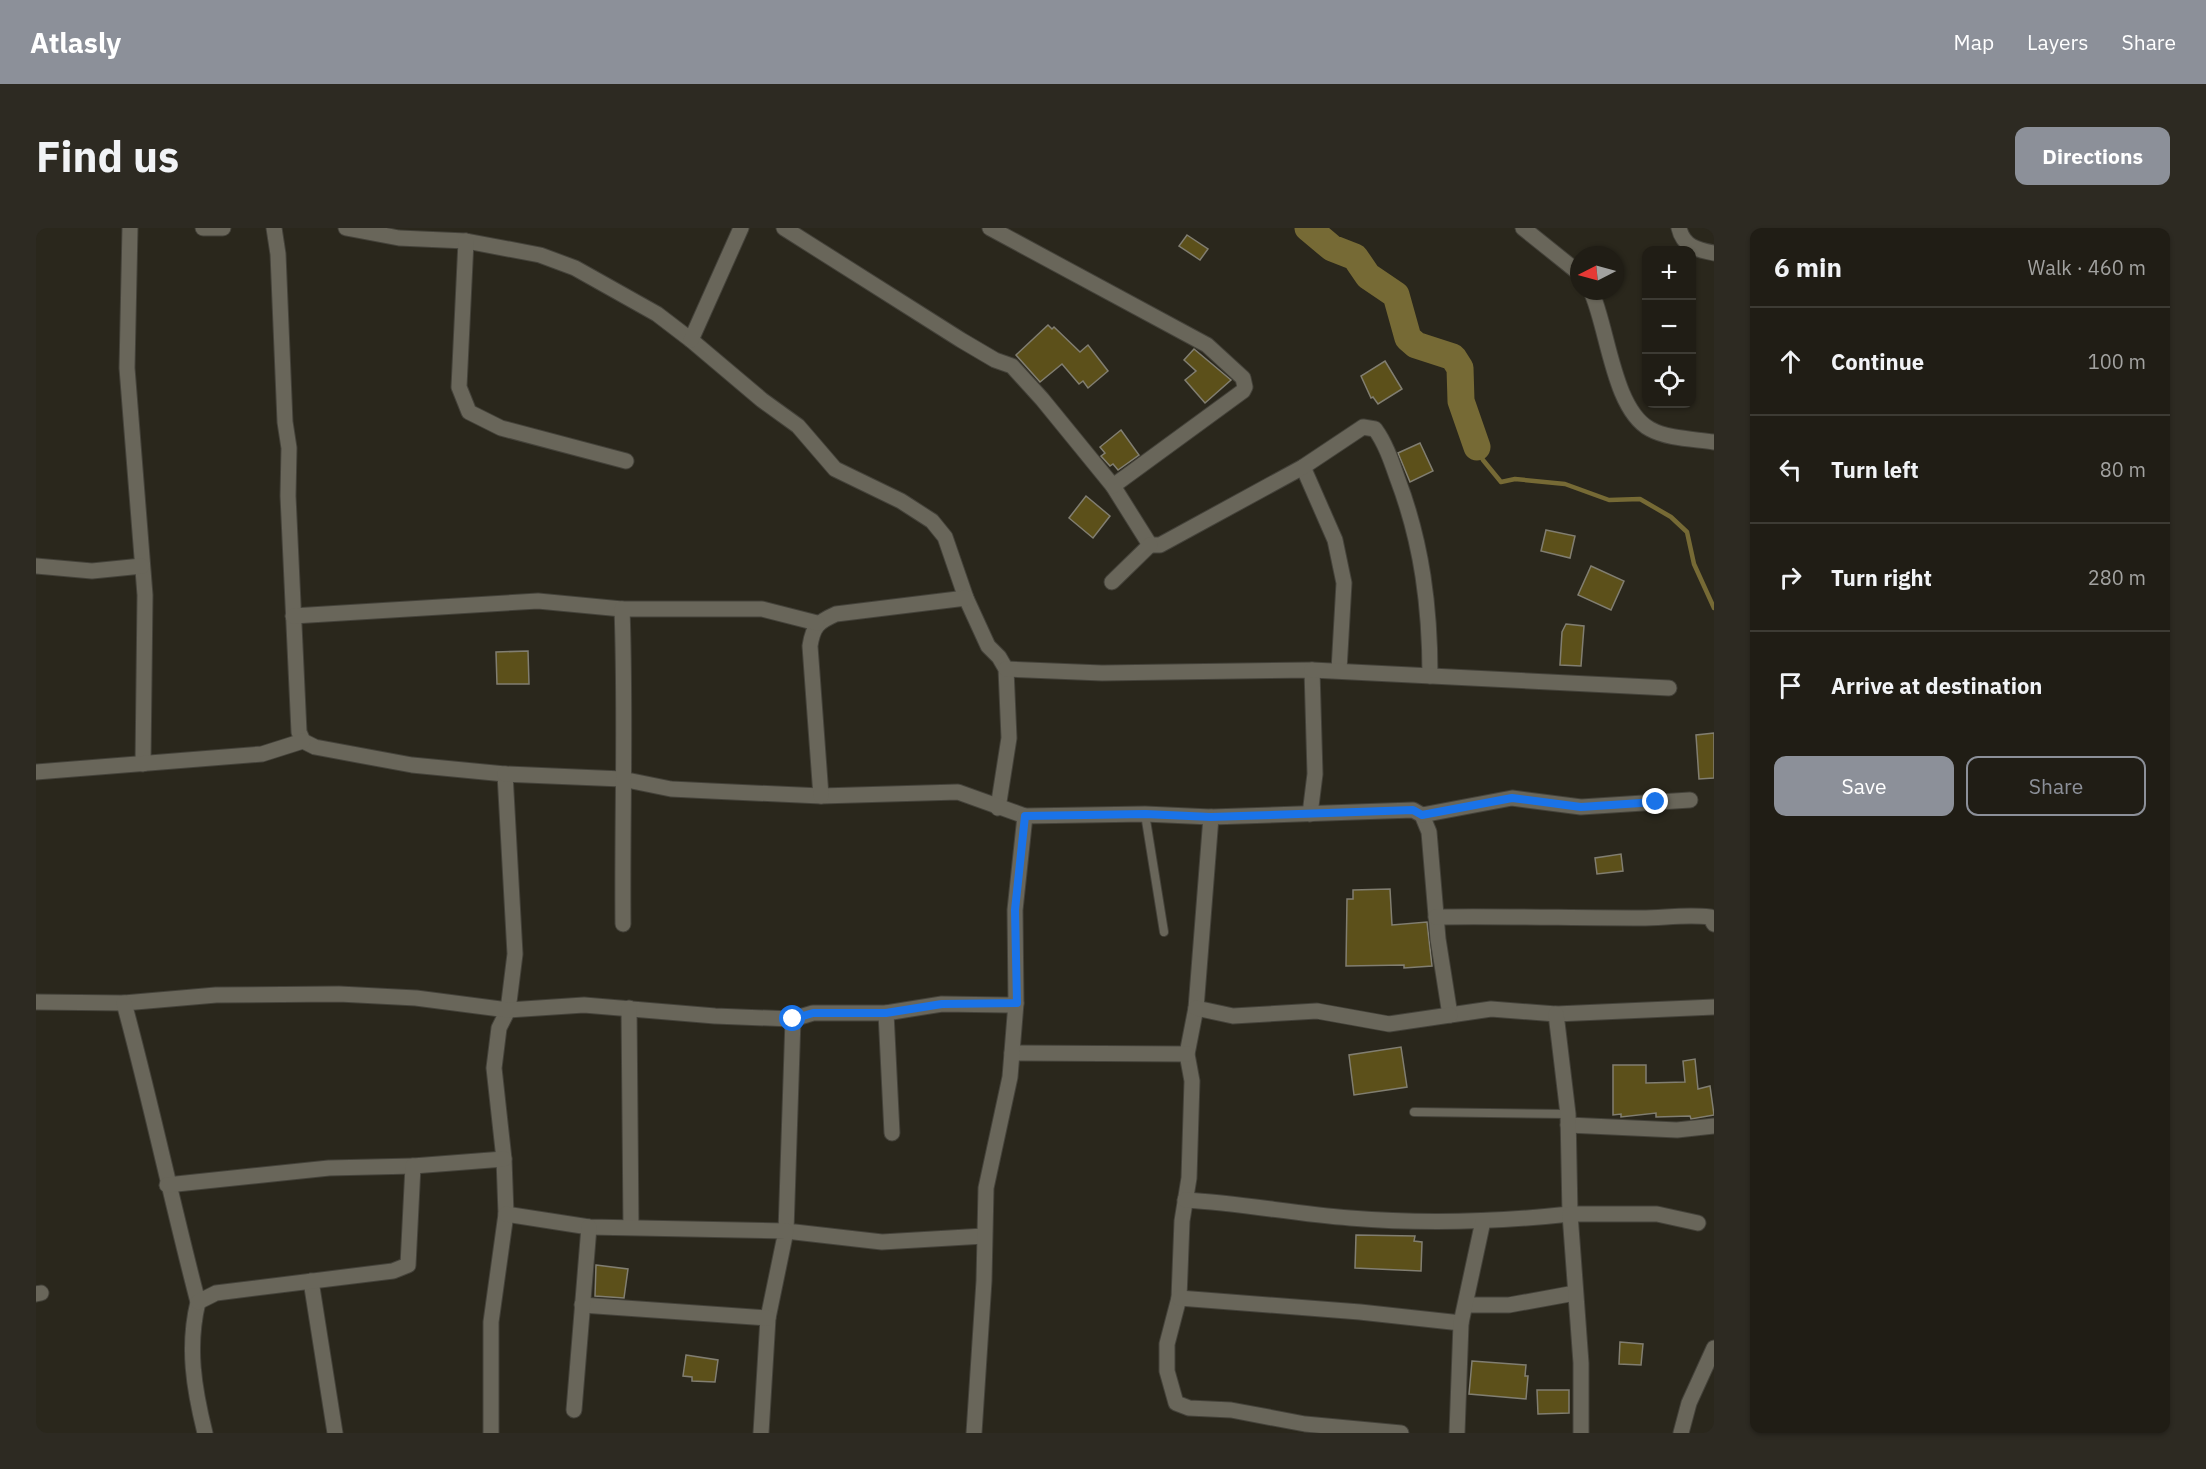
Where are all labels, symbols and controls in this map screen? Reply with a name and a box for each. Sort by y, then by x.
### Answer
text: Atlasly [30,24,121,61]
text: Map [1954,28,1994,56]
text: Layers [2027,28,2089,56]
text: Share [2122,28,2176,56]
button: Directions [2015,127,2170,185]
text: Find us [36,129,179,184]
north arrow [1570,246,1624,300]
map controls [1642,246,1696,408]
button: + [1642,246,1696,300]
text: 6 min [1774,250,1842,284]
text: Walk · 460 m [2028,254,2146,281]
button: − [1642,300,1696,354]
icon: ahead [1774,345,1807,378]
text: Continue [1831,347,1924,376]
text: 100 m [2088,348,2146,375]
button: locate [1642,354,1696,408]
icon: left [1774,453,1807,486]
text: Turn left [1831,455,1919,484]
text: 80 m [2100,456,2146,483]
icon: right [1774,561,1807,594]
text: Turn right [1831,563,1932,592]
text: 280 m [2088,564,2146,591]
icon: arrive [1774,669,1807,702]
text: Arrive at destination [1831,671,2042,700]
button: Save [1774,756,1954,816]
button: Share [1966,756,2146,816]
route end [1642,788,1668,814]
route start [779,1005,805,1031]

